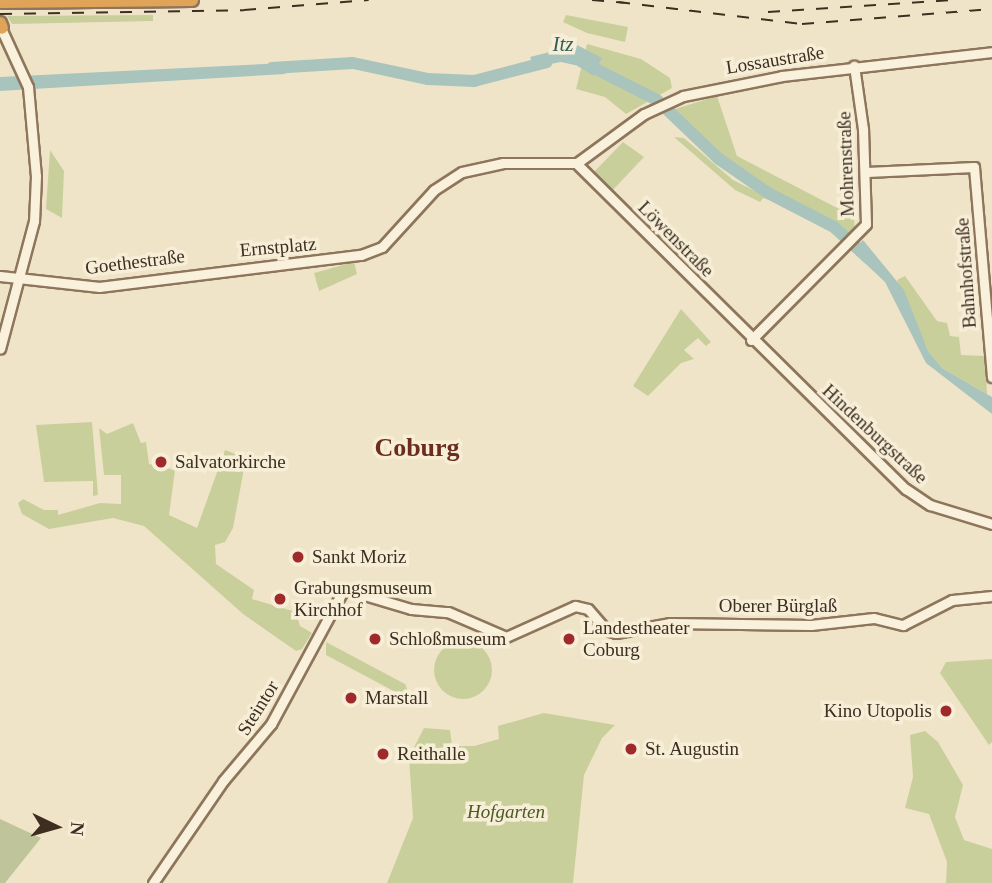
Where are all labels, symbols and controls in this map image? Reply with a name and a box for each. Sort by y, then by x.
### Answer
water label: Itz [552,31,574,57]
street label: Lossaustraße [724,41,826,79]
street label: Mohrenstraße [833,111,859,217]
street label: Löwenstraße [633,196,719,282]
street label: Bahnhofstraße [951,217,981,329]
street label: Ernstplatz [239,232,317,262]
street label: Goethestraße [84,245,186,279]
street label: Hindenburgstraße [818,379,932,489]
district label: Coburg [374,432,460,464]
place label: Salvatorkirche [175,451,286,473]
marker: Salvatorkirche [153,454,169,470]
place label: Sankt Moriz [312,546,406,568]
marker: Sankt Moriz [290,549,306,565]
place label: Grabungsmuseum Kirchhof [294,577,432,621]
marker: Grabungsmuseum Kirchhof [272,591,288,607]
street label: Oberer Bürglaß [719,595,837,617]
place label: Landestheater Coburg [583,617,690,661]
place label: Schloßmuseum [389,628,506,650]
marker: Schloßmuseum [367,631,383,647]
marker: Landestheater Coburg [561,631,577,647]
street label: Steintor [232,676,284,740]
place label: Marstall [365,687,428,709]
marker: Marstall [343,690,359,706]
place label: Kino Utopolis [824,700,932,722]
marker: Kino Utopolis [938,703,954,719]
place label: St. Augustin [645,738,740,760]
marker: St. Augustin [623,741,639,757]
place label: Reithalle [397,743,466,765]
marker: Reithalle [375,746,391,762]
north arrow [21,792,91,862]
park label: Hofgarten [467,801,545,823]
text: N [66,821,88,837]

